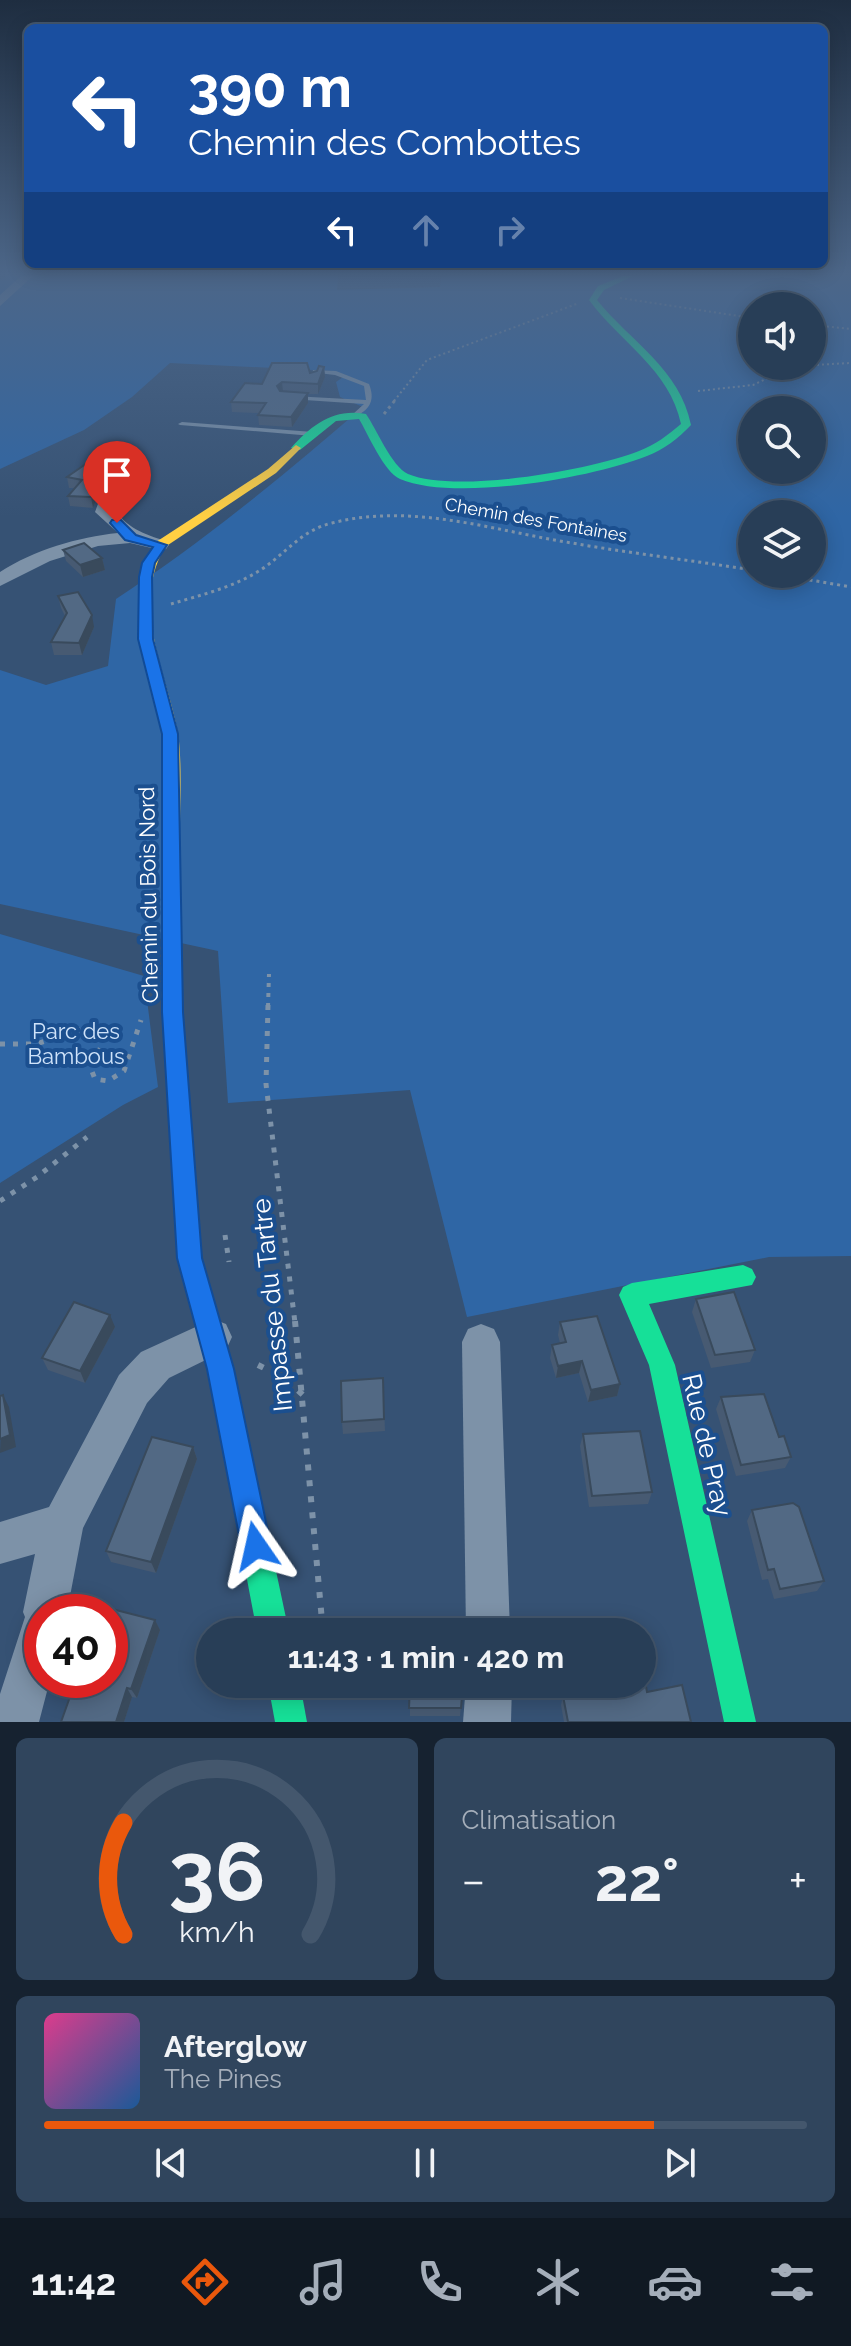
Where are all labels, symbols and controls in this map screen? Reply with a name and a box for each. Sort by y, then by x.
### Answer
text: 390 m [188,54,352,120]
icon: left [56,56,160,160]
text: Chemin des Combottes [188,121,581,163]
icon: left [320,208,364,252]
icon: ahead [404,208,448,252]
icon: right [488,208,532,252]
map controls [738,292,826,588]
button: sound [738,292,826,380]
button: search [738,396,826,484]
pin [83,441,151,523]
icon: arrive [95,453,139,497]
street label: Chemin des Fontaines [443,493,629,546]
button: layers [738,500,826,588]
street label: Chemin du Bois Nord [133,787,163,1003]
park label: Parc des Bambous [27,1018,125,1069]
street label: Impasse du Tartre [246,1197,298,1413]
street label: Rue de Pray [676,1371,738,1519]
position arrow [214,1504,298,1588]
speed limit sign: 40 [24,1594,128,1698]
text: 11:43 · 1 min · 420 m [288,1640,564,1675]
text: Climatisation [462,1805,616,1835]
text: 36 [168,1823,265,1920]
text: 22° [595,1845,679,1915]
text: − [462,1855,485,1906]
text: + [789,1855,807,1906]
text: km/h [179,1915,254,1949]
text: Afterglow [164,2029,307,2064]
text: The Pines [164,2064,282,2094]
icon: previous [149,2141,193,2185]
icon: pause [403,2141,447,2185]
icon: next [658,2141,702,2185]
icon: directions [177,2254,233,2310]
icon: music [295,2254,351,2310]
icon: phone [412,2254,468,2310]
icon: climate [530,2254,586,2310]
icon: car [647,2254,703,2310]
icon: filters [764,2254,820,2310]
text: 11:42 [31,2261,116,2303]

